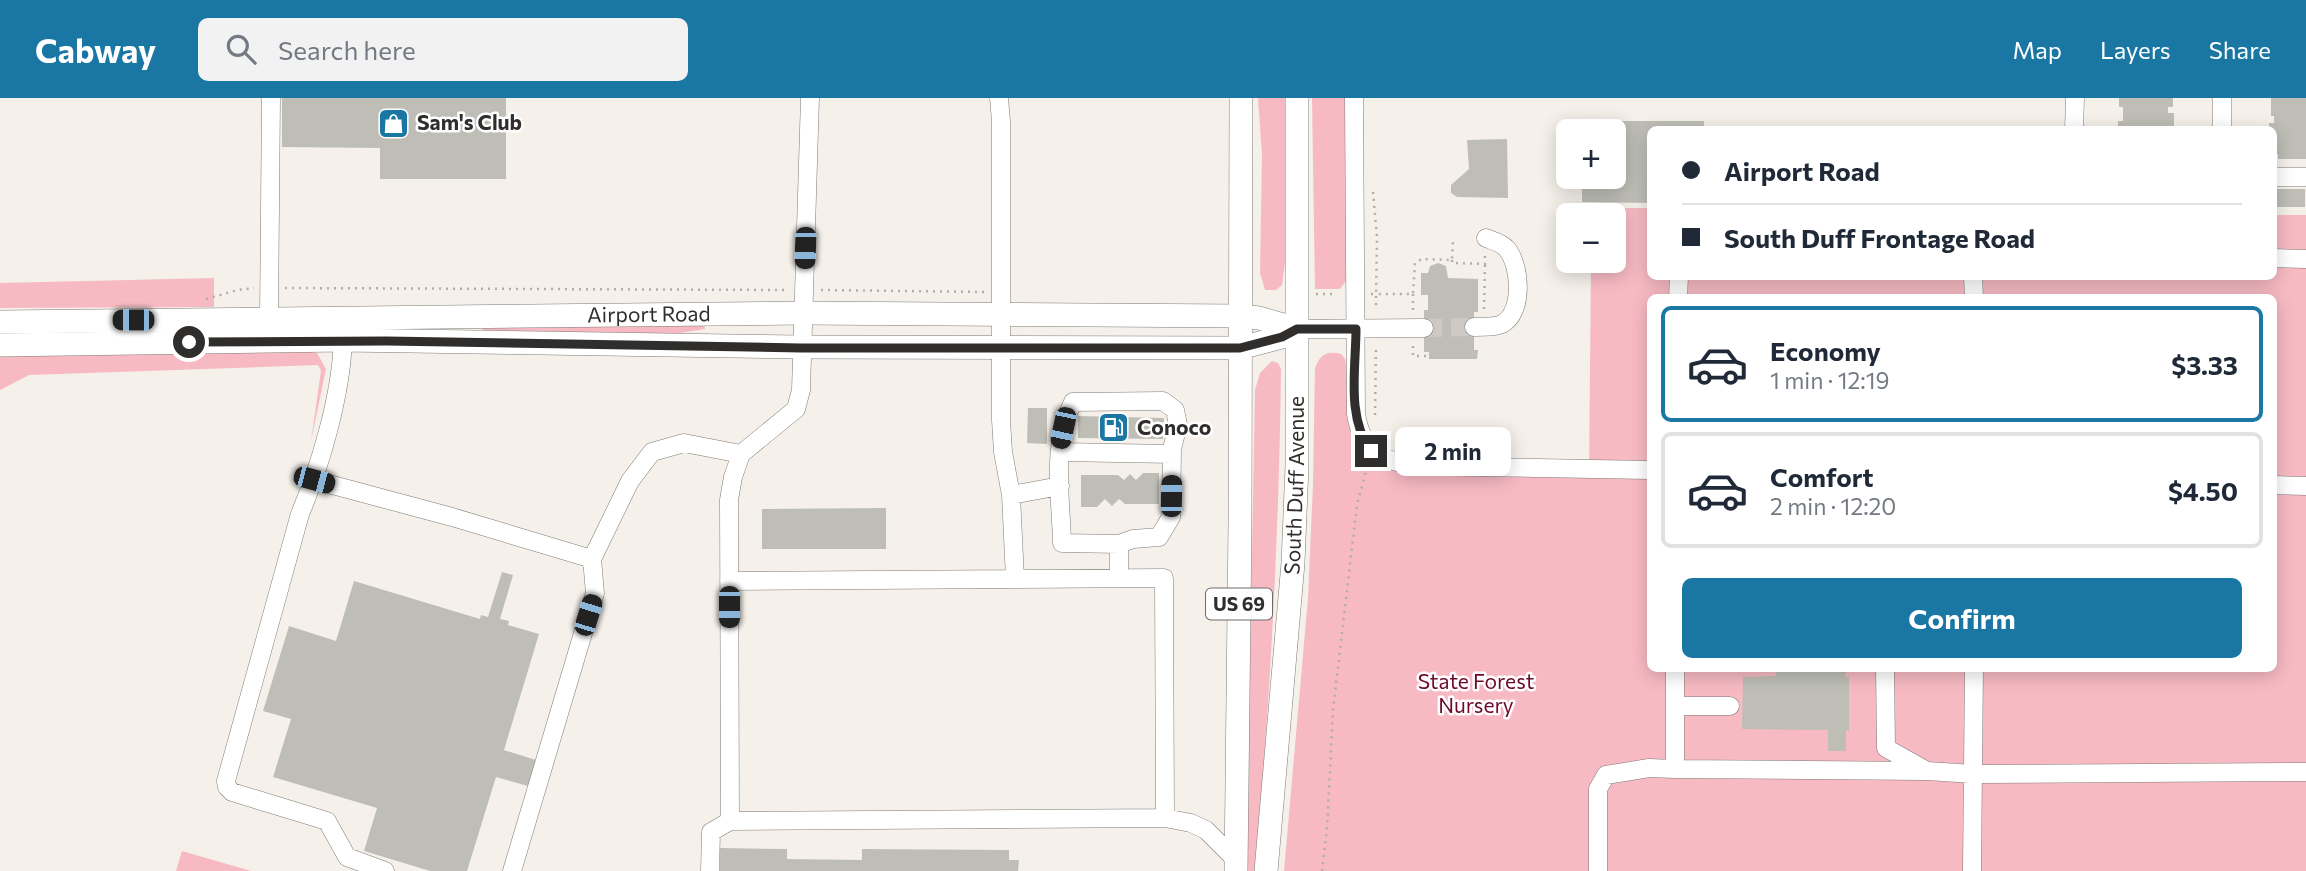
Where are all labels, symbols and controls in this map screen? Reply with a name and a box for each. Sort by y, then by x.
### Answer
search box [198,18,688,81]
text: Cabway [35,29,156,70]
icon: search [222,30,260,68]
text: Search here [278,34,416,65]
text: Map [2013,35,2062,64]
text: Layers [2100,35,2171,64]
text: Share [2209,35,2271,64]
shop icon: Sam's Club [377,106,411,140]
place label: Sam's Club [417,109,522,134]
map controls [1556,119,1626,273]
button: + [1556,119,1626,189]
text: Airport Road [1724,155,1880,186]
button: − [1556,203,1626,273]
text: South Duff Frontage Road [1724,222,2035,253]
car [794,227,817,269]
street label: Airport Road [587,300,711,326]
car [113,310,155,331]
route start [173,326,205,358]
icon: car [1686,333,1749,396]
text: Economy [1770,335,1881,366]
text: $3.33 [2171,349,2238,380]
text: 1 min · 12:19 [1770,366,1889,394]
street label: South Duff Avenue [1278,396,1308,575]
car [1049,405,1078,451]
fuel station icon: Conoco [1097,411,1131,445]
place label: Conoco [1137,414,1211,439]
callout: 2 min [1396,426,1511,476]
route end [1355,435,1387,467]
text: 2 min [1424,437,1482,465]
icon: car [1686,459,1749,522]
text: Comfort [1770,461,1873,492]
car [291,464,338,496]
car [1161,475,1182,517]
text: $4.50 [2168,475,2238,506]
text: 2 min · 12:20 [1770,492,1896,520]
button: Confirm [1682,578,2242,658]
car [719,586,740,628]
road number: US 69 [1206,589,1272,620]
car [572,592,605,638]
park label: State Forest Nursery [1418,668,1534,717]

